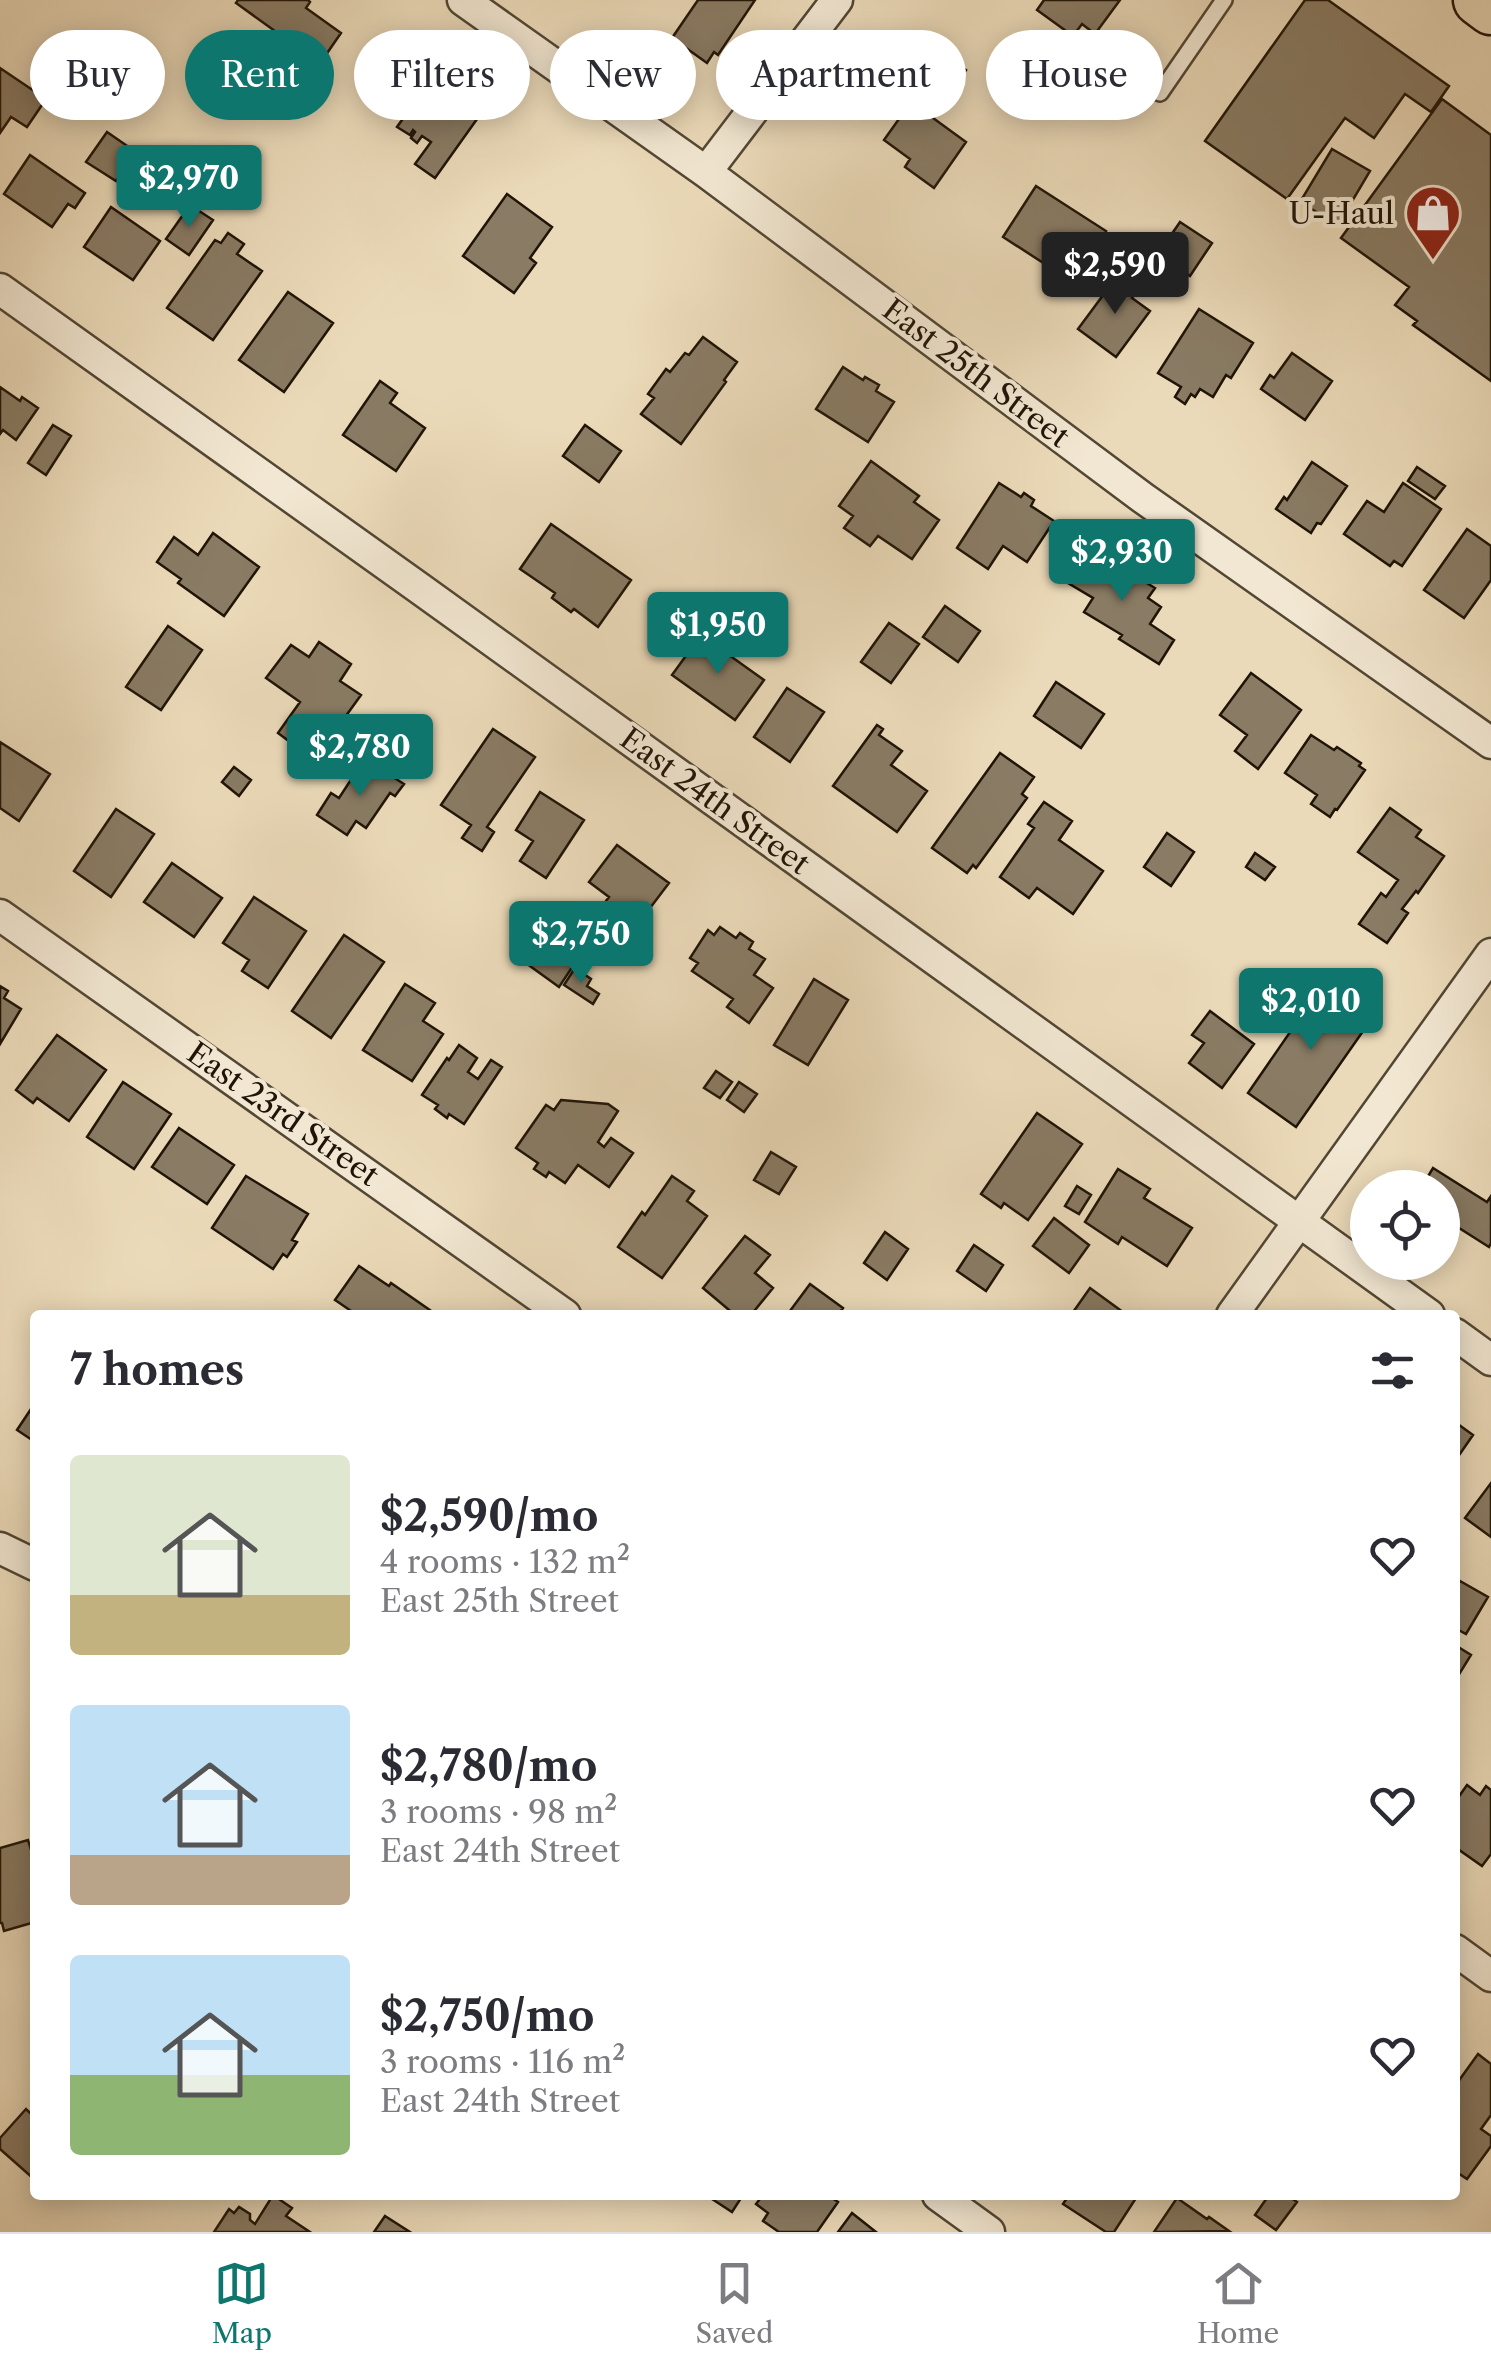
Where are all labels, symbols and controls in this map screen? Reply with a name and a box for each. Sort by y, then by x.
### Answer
chip: Buy [30,30,165,120]
chip: Rent [185,30,334,120]
chip: Filters [354,30,530,120]
chip: New [550,30,696,120]
chip: Apartment [716,30,966,120]
chip: House [986,30,1163,120]
pin: $2,970 [108,145,270,230]
text: $2,970 [139,158,239,197]
shop icon: U-Haul [1403,183,1463,262]
place label: U-Haul [1289,195,1394,232]
pin: $2,590 [1034,232,1196,317]
text: $2,590 [1064,245,1166,284]
street label: East 25th Street [875,291,1077,455]
pin: $2,930 [1041,519,1203,604]
text: $2,930 [1071,532,1173,571]
pin: $1,950 [637,592,799,677]
text: $1,950 [669,605,767,644]
pin: $2,780 [279,714,441,799]
street label: East 24th Street [613,720,817,882]
text: $2,780 [309,727,411,766]
pin: $2,750 [500,901,662,986]
text: $2,750 [531,914,631,953]
pin: $2,010 [1230,968,1392,1053]
text: $2,010 [1261,981,1361,1020]
street label: East 23rd Street [180,1034,386,1194]
map controls [1350,1170,1460,1280]
button: locate [1350,1170,1460,1280]
icon: filters [1365,1343,1420,1398]
text: 7 homes [70,1344,244,1396]
text: $2,590/mo [380,1490,598,1542]
icon: home [150,1495,270,1615]
icon: heart [1365,1528,1420,1583]
text: 4 rooms · 132 m² [380,1542,630,1581]
text: East 25th Street [380,1581,619,1620]
text: $2,780/mo [380,1740,597,1792]
icon: home [150,1745,270,1865]
icon: heart [1365,1778,1420,1833]
text: 3 rooms · 98 m² [380,1792,617,1831]
text: East 24th Street [380,1831,620,1870]
text: $2,750/mo [380,1990,594,2042]
icon: home [150,1995,270,2115]
icon: heart [1365,2028,1420,2083]
text: 3 rooms · 116 m² [380,2042,625,2081]
text: East 24th Street [380,2081,620,2120]
tab: Map [212,2256,272,2350]
tab: Saved [696,2256,773,2350]
tab: Home [1197,2256,1279,2350]

